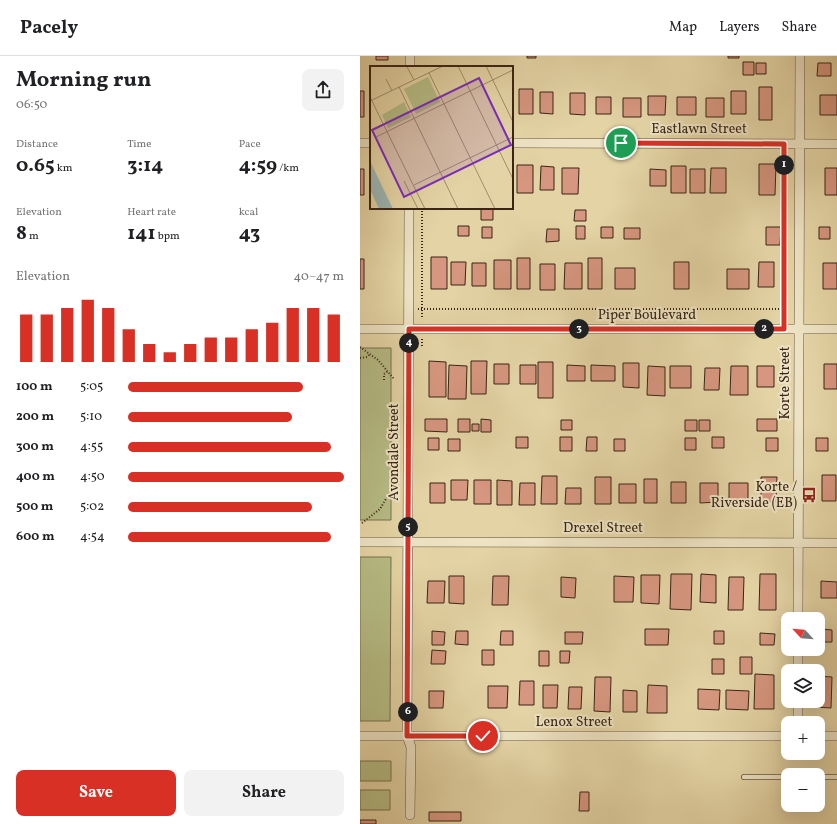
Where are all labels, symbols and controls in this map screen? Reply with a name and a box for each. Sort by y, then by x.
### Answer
text: Pacely [20,15,78,41]
text: Map [669,18,697,37]
text: Layers [719,18,759,37]
text: Share [781,18,817,37]
text: Morning run [16,65,151,96]
inset map [370,66,513,209]
button: share [302,69,344,111]
text: 06:50 [16,96,47,114]
street label: Eastlawn Street [651,120,747,139]
pin [604,126,638,160]
icon: arrive [610,132,632,154]
text: Distance [16,137,58,152]
text: Time [127,137,151,152]
text: Pace [239,137,261,152]
text: 0.65 [16,152,55,180]
text: 3:14 [127,152,163,180]
text: 4:59 [239,152,277,180]
pin: 1 [774,155,794,175]
text: 1 [782,157,786,172]
text: km [55,161,73,176]
text: /km [277,161,299,176]
text: Elevation [16,205,62,220]
text: Heart rate [127,205,176,220]
text: kcal [239,205,258,220]
text: 8 [16,220,27,248]
text: 141 [127,220,156,248]
text: 43 [239,220,260,248]
text: m [27,229,39,244]
text: bpm [156,229,180,244]
text: Elevation [16,268,70,286]
text: 40–47 m [293,268,344,286]
street label: Piper Boulevard [598,306,696,325]
pin: 3 [569,319,589,339]
pin: 2 [754,319,774,339]
text: 3 [576,321,582,336]
text: 2 [761,321,767,336]
pin: 4 [399,333,419,353]
text: 4 [406,335,412,350]
street label: Korte Street [776,346,795,420]
text: 100 m [16,378,53,396]
text: 5:05 [80,378,103,396]
street label: Avondale Street [385,403,404,501]
text: 200 m [16,408,54,426]
text: 5:10 [80,408,102,426]
text: 300 m [16,438,54,456]
text: 4:55 [80,438,103,456]
text: 400 m [16,468,55,486]
text: 4:50 [80,468,105,486]
place label: Korte / Riverside (EB) [711,478,797,513]
bus stop icon: Korte / Riverside (EB) [800,486,818,504]
text: 500 m [16,498,53,516]
text: 5:02 [80,498,104,516]
pin: 5 [398,517,418,537]
text: 5 [405,519,411,534]
street label: Drexel Street [563,519,643,538]
text: 600 m [16,528,54,546]
text: 4:54 [80,528,105,546]
north arrow [781,612,825,656]
map controls [781,612,825,812]
button: layers [781,664,825,708]
pin: 6 [398,702,418,722]
text: 6 [405,704,411,719]
street label: Lenox Street [536,713,612,732]
button: + [781,716,825,760]
pin [466,719,500,753]
icon: check [472,725,494,747]
button: − [781,768,825,812]
button: Save [16,770,176,816]
button: Share [184,770,344,816]

